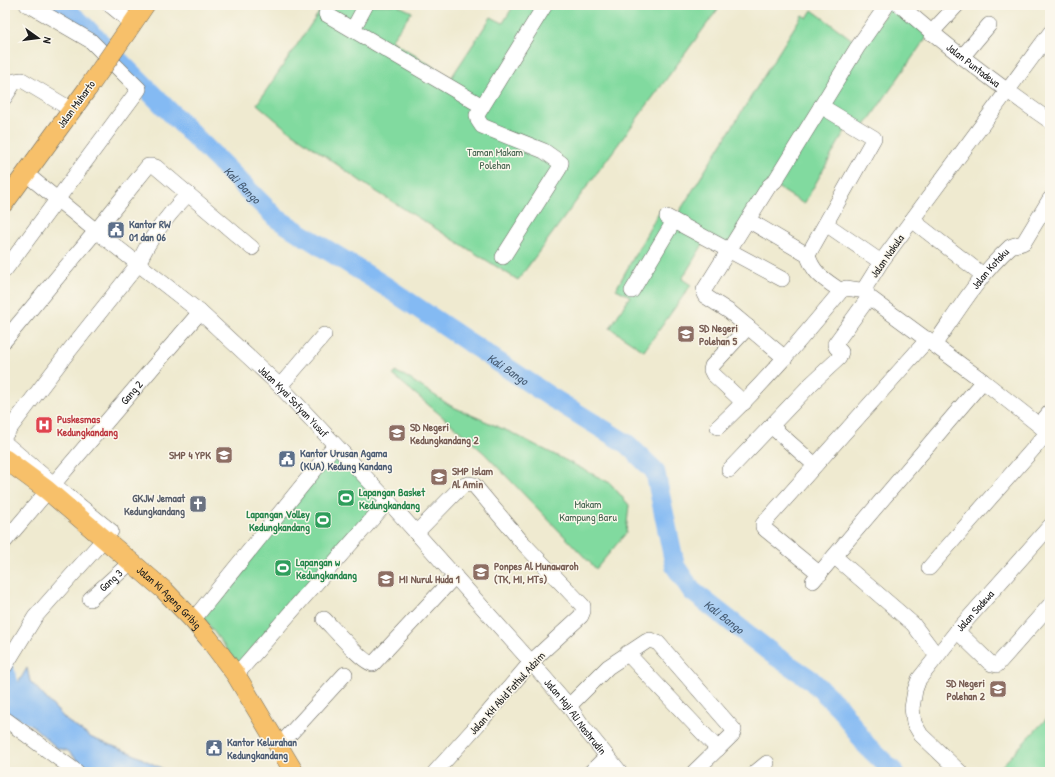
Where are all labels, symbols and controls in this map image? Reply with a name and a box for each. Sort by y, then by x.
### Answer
north arrow [18,18,58,58]
text: N [40,36,55,45]
street label: Jalan Puntadewa [944,40,1004,91]
street label: Jalan Muharto [54,77,98,131]
park label: Taman Makam Polehan [467,145,524,172]
water label: Kali Bango [220,162,266,208]
place label: Kantor RW 01 dan 06 [129,217,171,244]
public building icon: Kantor RW 01 dan 06 [106,220,126,240]
street label: Jalan Nakula [867,231,907,280]
street label: Jalan Kotaku [968,244,1012,292]
place label: SD Negeri Polehan 5 [699,321,738,348]
school or university icon: SD Negeri Polehan 5 [676,324,696,344]
water label: Kali Bango [484,349,533,389]
street label: Jalan Kyai Sofyan Yusuf [256,363,332,440]
street label: Gang 2 [117,378,146,407]
place label: Puskesmas Kedungkandang [57,412,118,440]
hospital icon: Puskesmas Kedungkandang [34,415,54,435]
place label: SD Negeri Kedungkandang 2 [410,420,480,448]
school or university icon: SD Negeri Kedungkandang 2 [387,423,407,443]
school or university icon: SMP 4 YPK [214,445,234,465]
place label: Kantor Urusan Agama (KUA) Kedung Kandang [300,446,392,474]
place label: SMP 4 YPK [169,448,211,462]
public building icon: Kantor Urusan Agama (KUA) Kedung Kandang [277,449,297,469]
place label: SMP Islam Al Amin [452,464,493,491]
school or university icon: SMP Islam Al Amin [429,467,449,487]
place label: Lapangan Basket Kedungkandang [359,485,426,513]
sports icon: Lapangan Basket Kedungkandang [336,488,356,508]
place label: GKJW Jemaat Kedungkandang [124,491,186,519]
church icon: GKJW Jemaat Kedungkandang [188,494,208,514]
park label: Makam Kampung Baru [559,497,617,524]
place label: Lapangan Volley Kedungkandang [247,507,310,535]
sports icon: Lapangan Volley Kedungkandang [313,510,333,530]
place label: Lapangan w Kedungkandang [296,555,357,583]
sports icon: Lapangan w Kedungkandang [273,558,293,578]
place label: Ponpes Al Munawaroh (TK, MI, MTs) [494,559,579,586]
school or university icon: Ponpes Al Munawaroh (TK, MI, MTs) [471,562,491,582]
street label: Jalan Ki Ageng Gribig [134,563,205,632]
street label: Gang 3 [96,566,126,594]
school or university icon: MI Nurul Huda 1 [376,569,396,589]
place label: MI Nurul Huda 1 [399,572,460,586]
street label: Jalan Sadewa [953,587,997,634]
water label: Kali Bango [701,595,749,638]
street label: Jalan KH Abid Fathul Adzim [466,648,548,737]
street label: Jalan Haji Ali Nashrudin [541,676,610,757]
place label: SD Negeri Polehan 2 [946,676,986,703]
school or university icon: SD Negeri Polehan 2 [988,679,1008,699]
place label: Kantor Kelurahan Kedungkandang [227,735,297,763]
public building icon: Kantor Kelurahan Kedungkandang [204,738,224,758]

